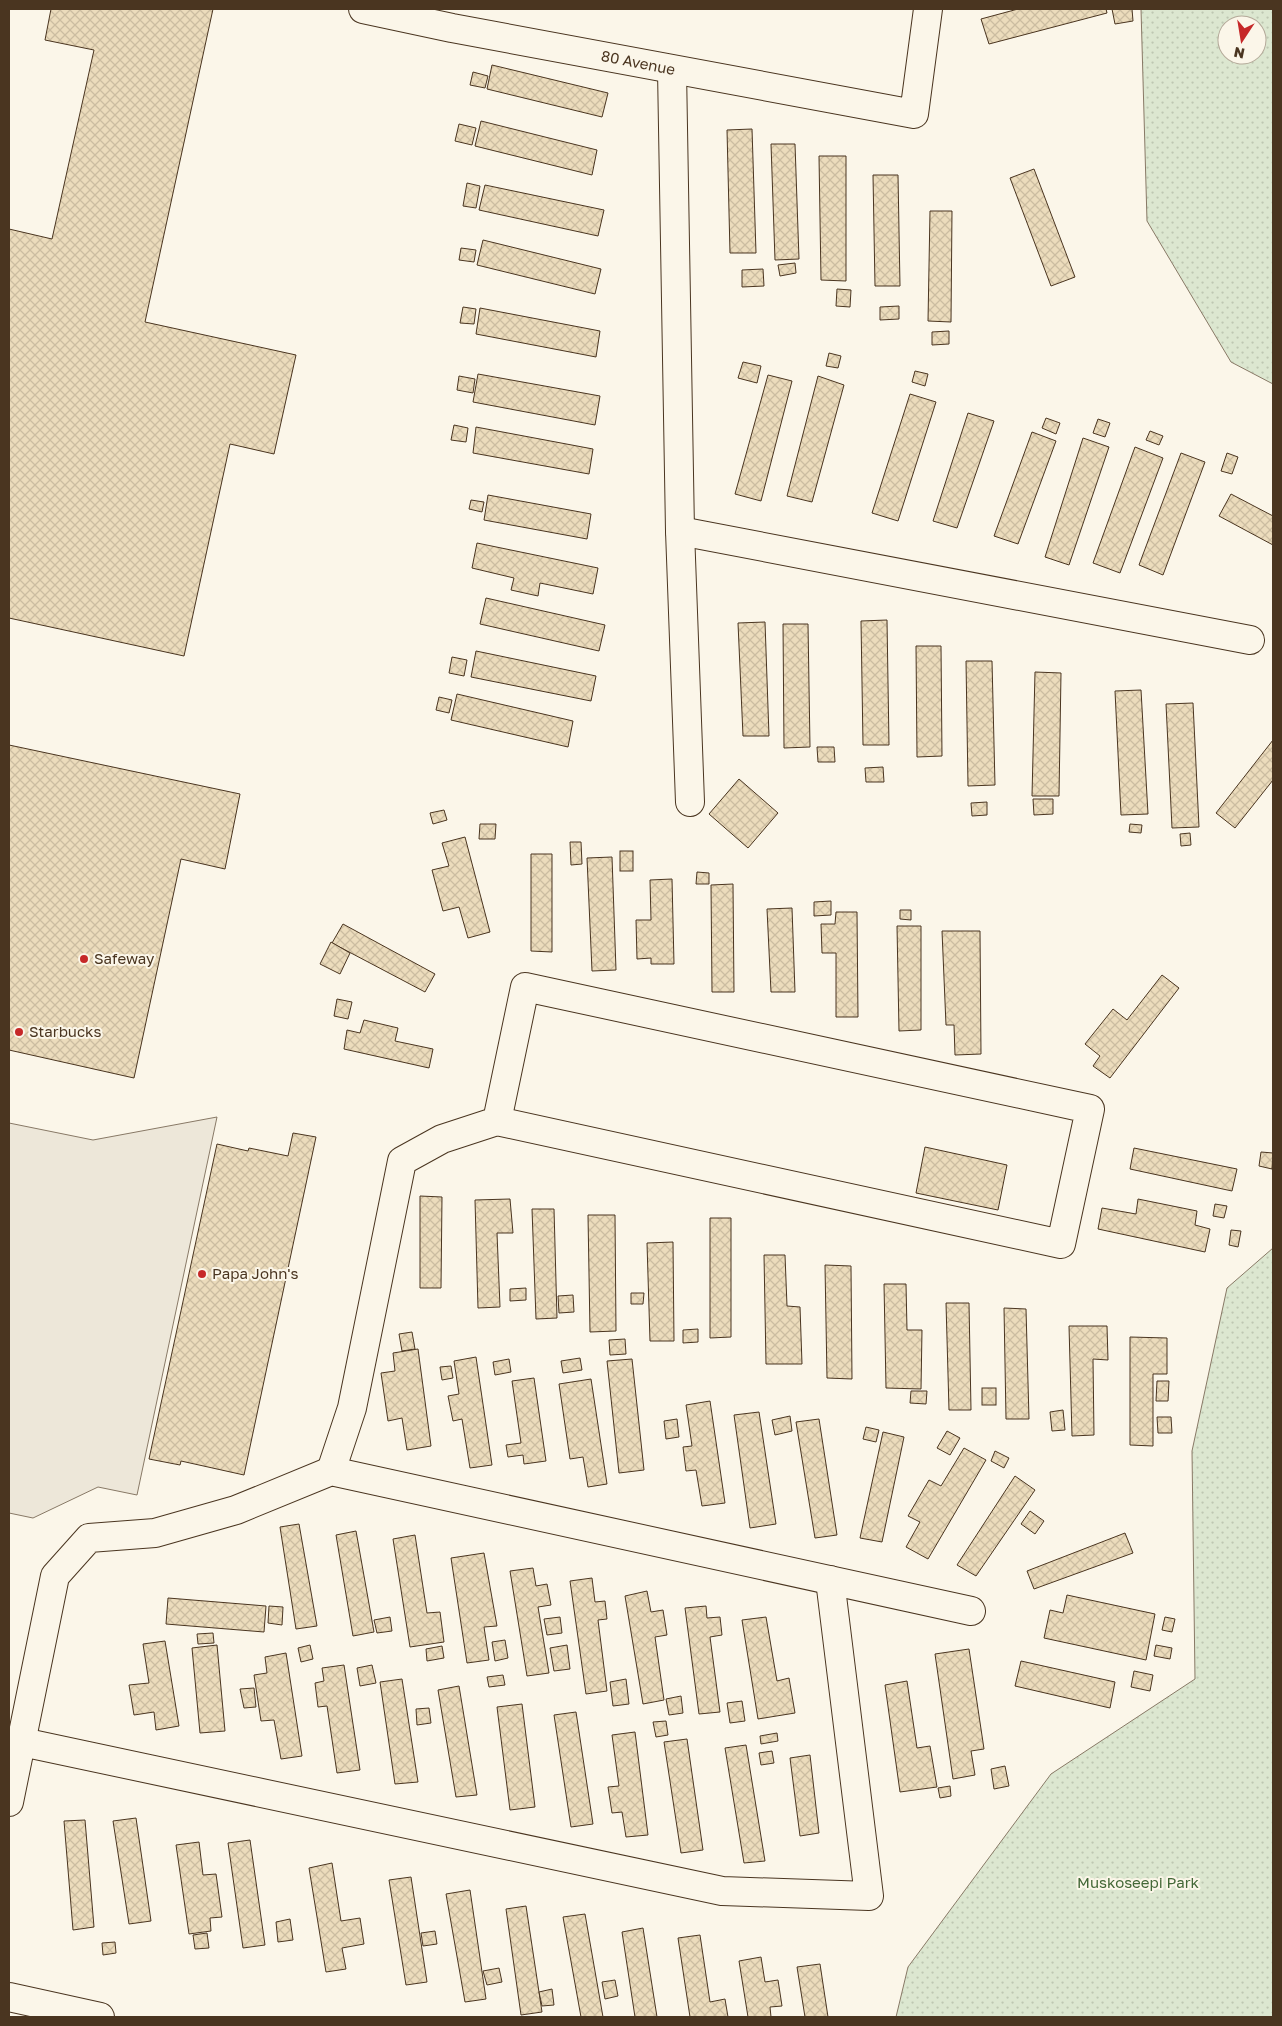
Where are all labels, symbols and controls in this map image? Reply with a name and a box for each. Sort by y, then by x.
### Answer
north arrow [1217,15,1267,65]
text: N [1232,44,1246,63]
street label: 80 Avenue [600,46,677,78]
place label: Safeway [94,949,155,967]
marker: Safeway [78,953,90,965]
place label: Starbucks [29,1022,102,1040]
marker: Starbucks [13,1026,25,1038]
place label: Papa John's [212,1264,299,1282]
marker: Papa John's [196,1268,208,1280]
park label: Muskoseepi Park [1077,1873,1199,1891]

